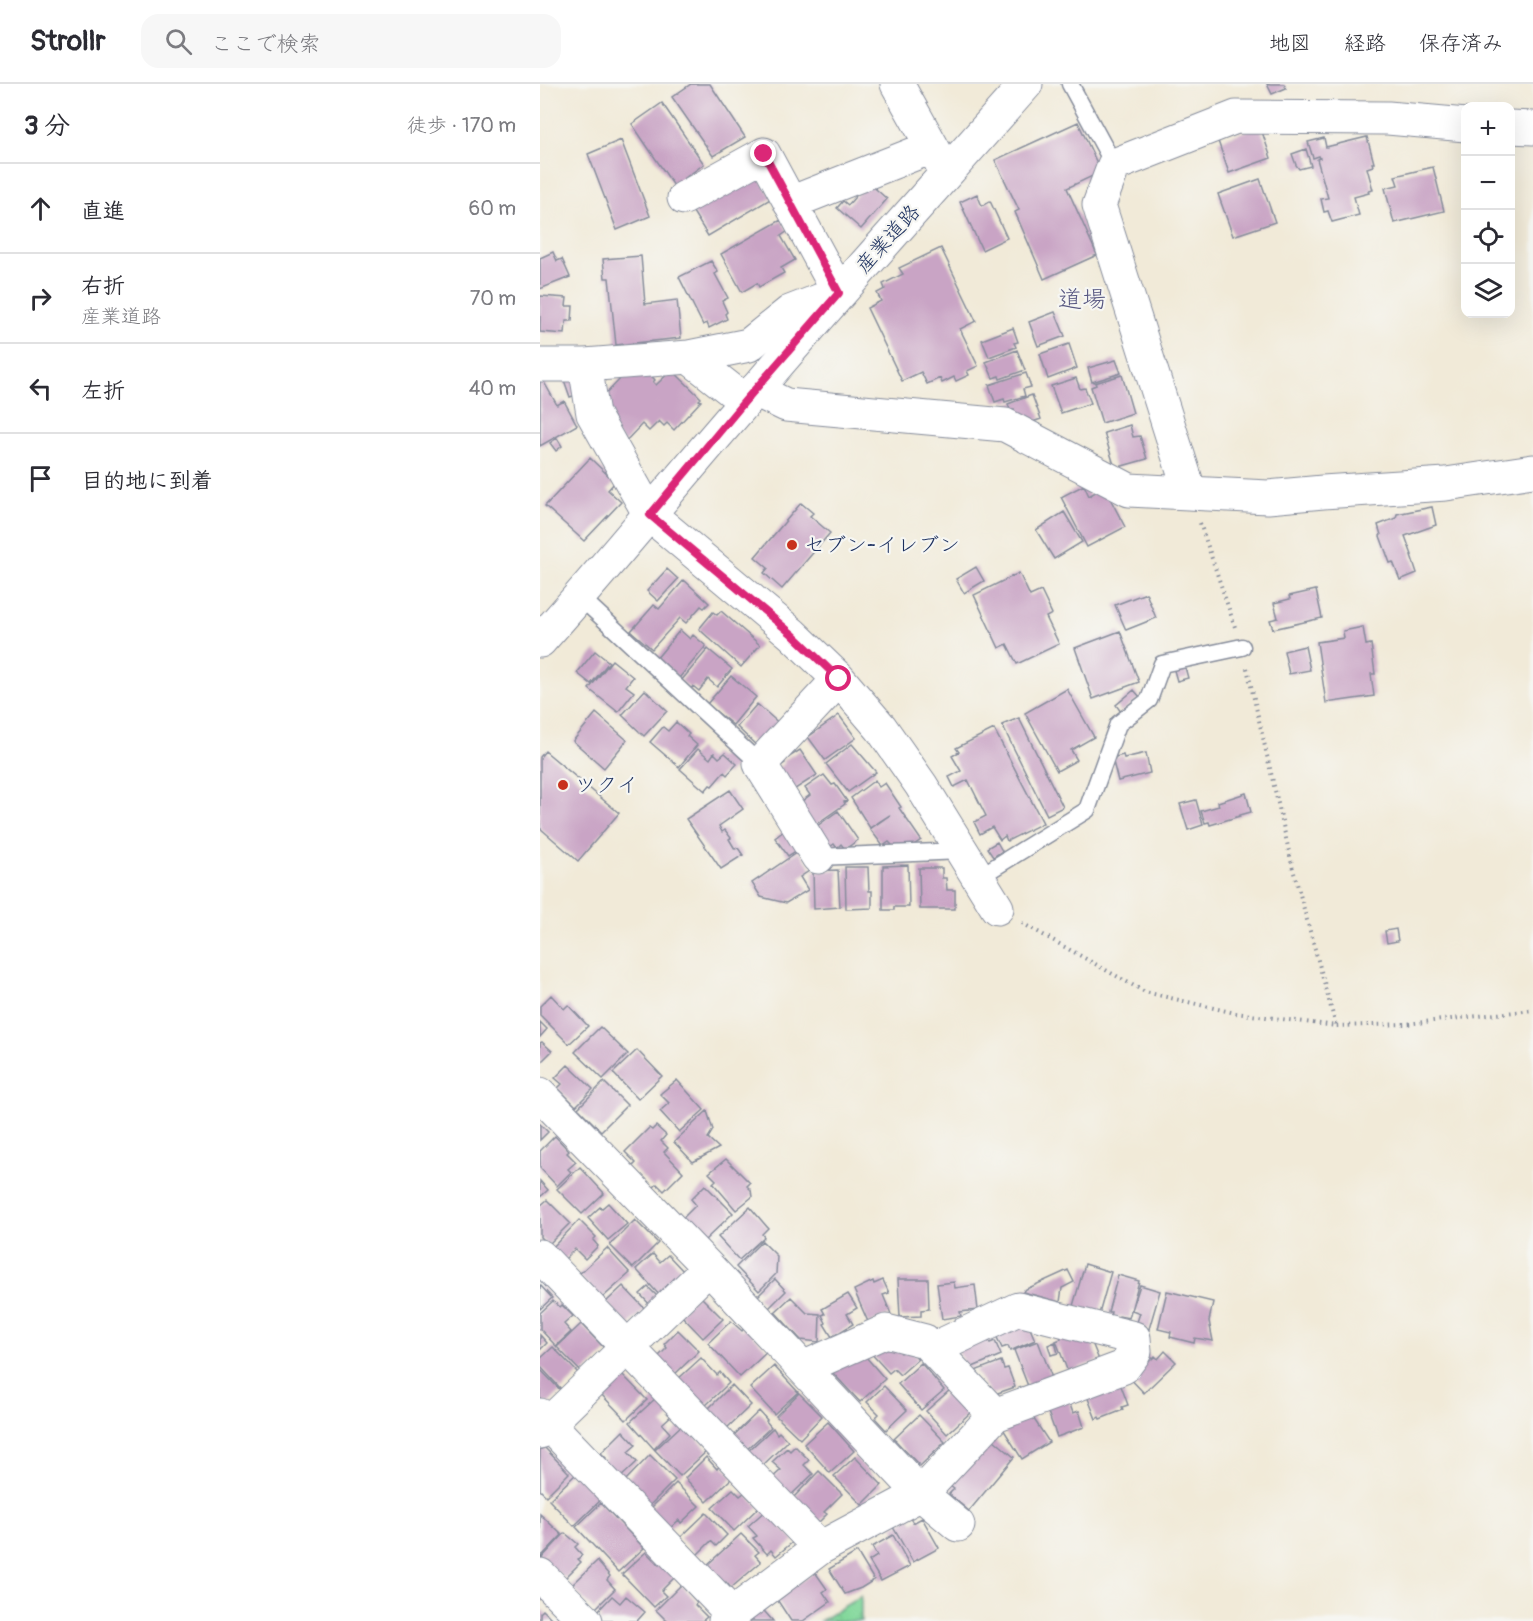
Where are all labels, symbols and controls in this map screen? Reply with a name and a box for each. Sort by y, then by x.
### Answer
search box [141,14,561,68]
text: Strollr [30,24,105,59]
icon: search [162,25,195,58]
text: ここで検索 [210,30,320,58]
text: 地図 [1269,30,1311,57]
text: 経路 [1344,30,1386,57]
text: 保存済み [1419,30,1503,57]
map controls [1461,102,1515,318]
button: + [1461,102,1515,156]
text: 3 分 [24,110,70,142]
text: 徒歩 · 170 m [407,113,516,138]
route end [750,140,776,166]
button: − [1461,156,1515,210]
icon: ahead [24,192,57,225]
text: 60 m [469,196,516,221]
text: 直進 [81,197,125,225]
street label: 産業道路 [850,199,926,279]
button: locate [1461,210,1515,264]
button: layers [1461,264,1515,318]
text: 右折 [81,272,125,300]
icon: right [24,282,57,315]
district label: 道場 [1058,285,1106,314]
text: 70 m [470,286,516,311]
text: 産業道路 [81,304,161,329]
icon: left [24,372,57,405]
text: 40 m [469,376,516,401]
text: 左折 [81,377,125,405]
icon: arrive [24,462,57,495]
text: 目的地に到着 [81,467,213,495]
place label: セブン-イレブン [804,532,960,559]
marker: セブン-イレブン [785,538,799,552]
route start [825,665,851,691]
place label: ツクイ [575,772,638,799]
marker: ツクイ [556,778,570,792]

